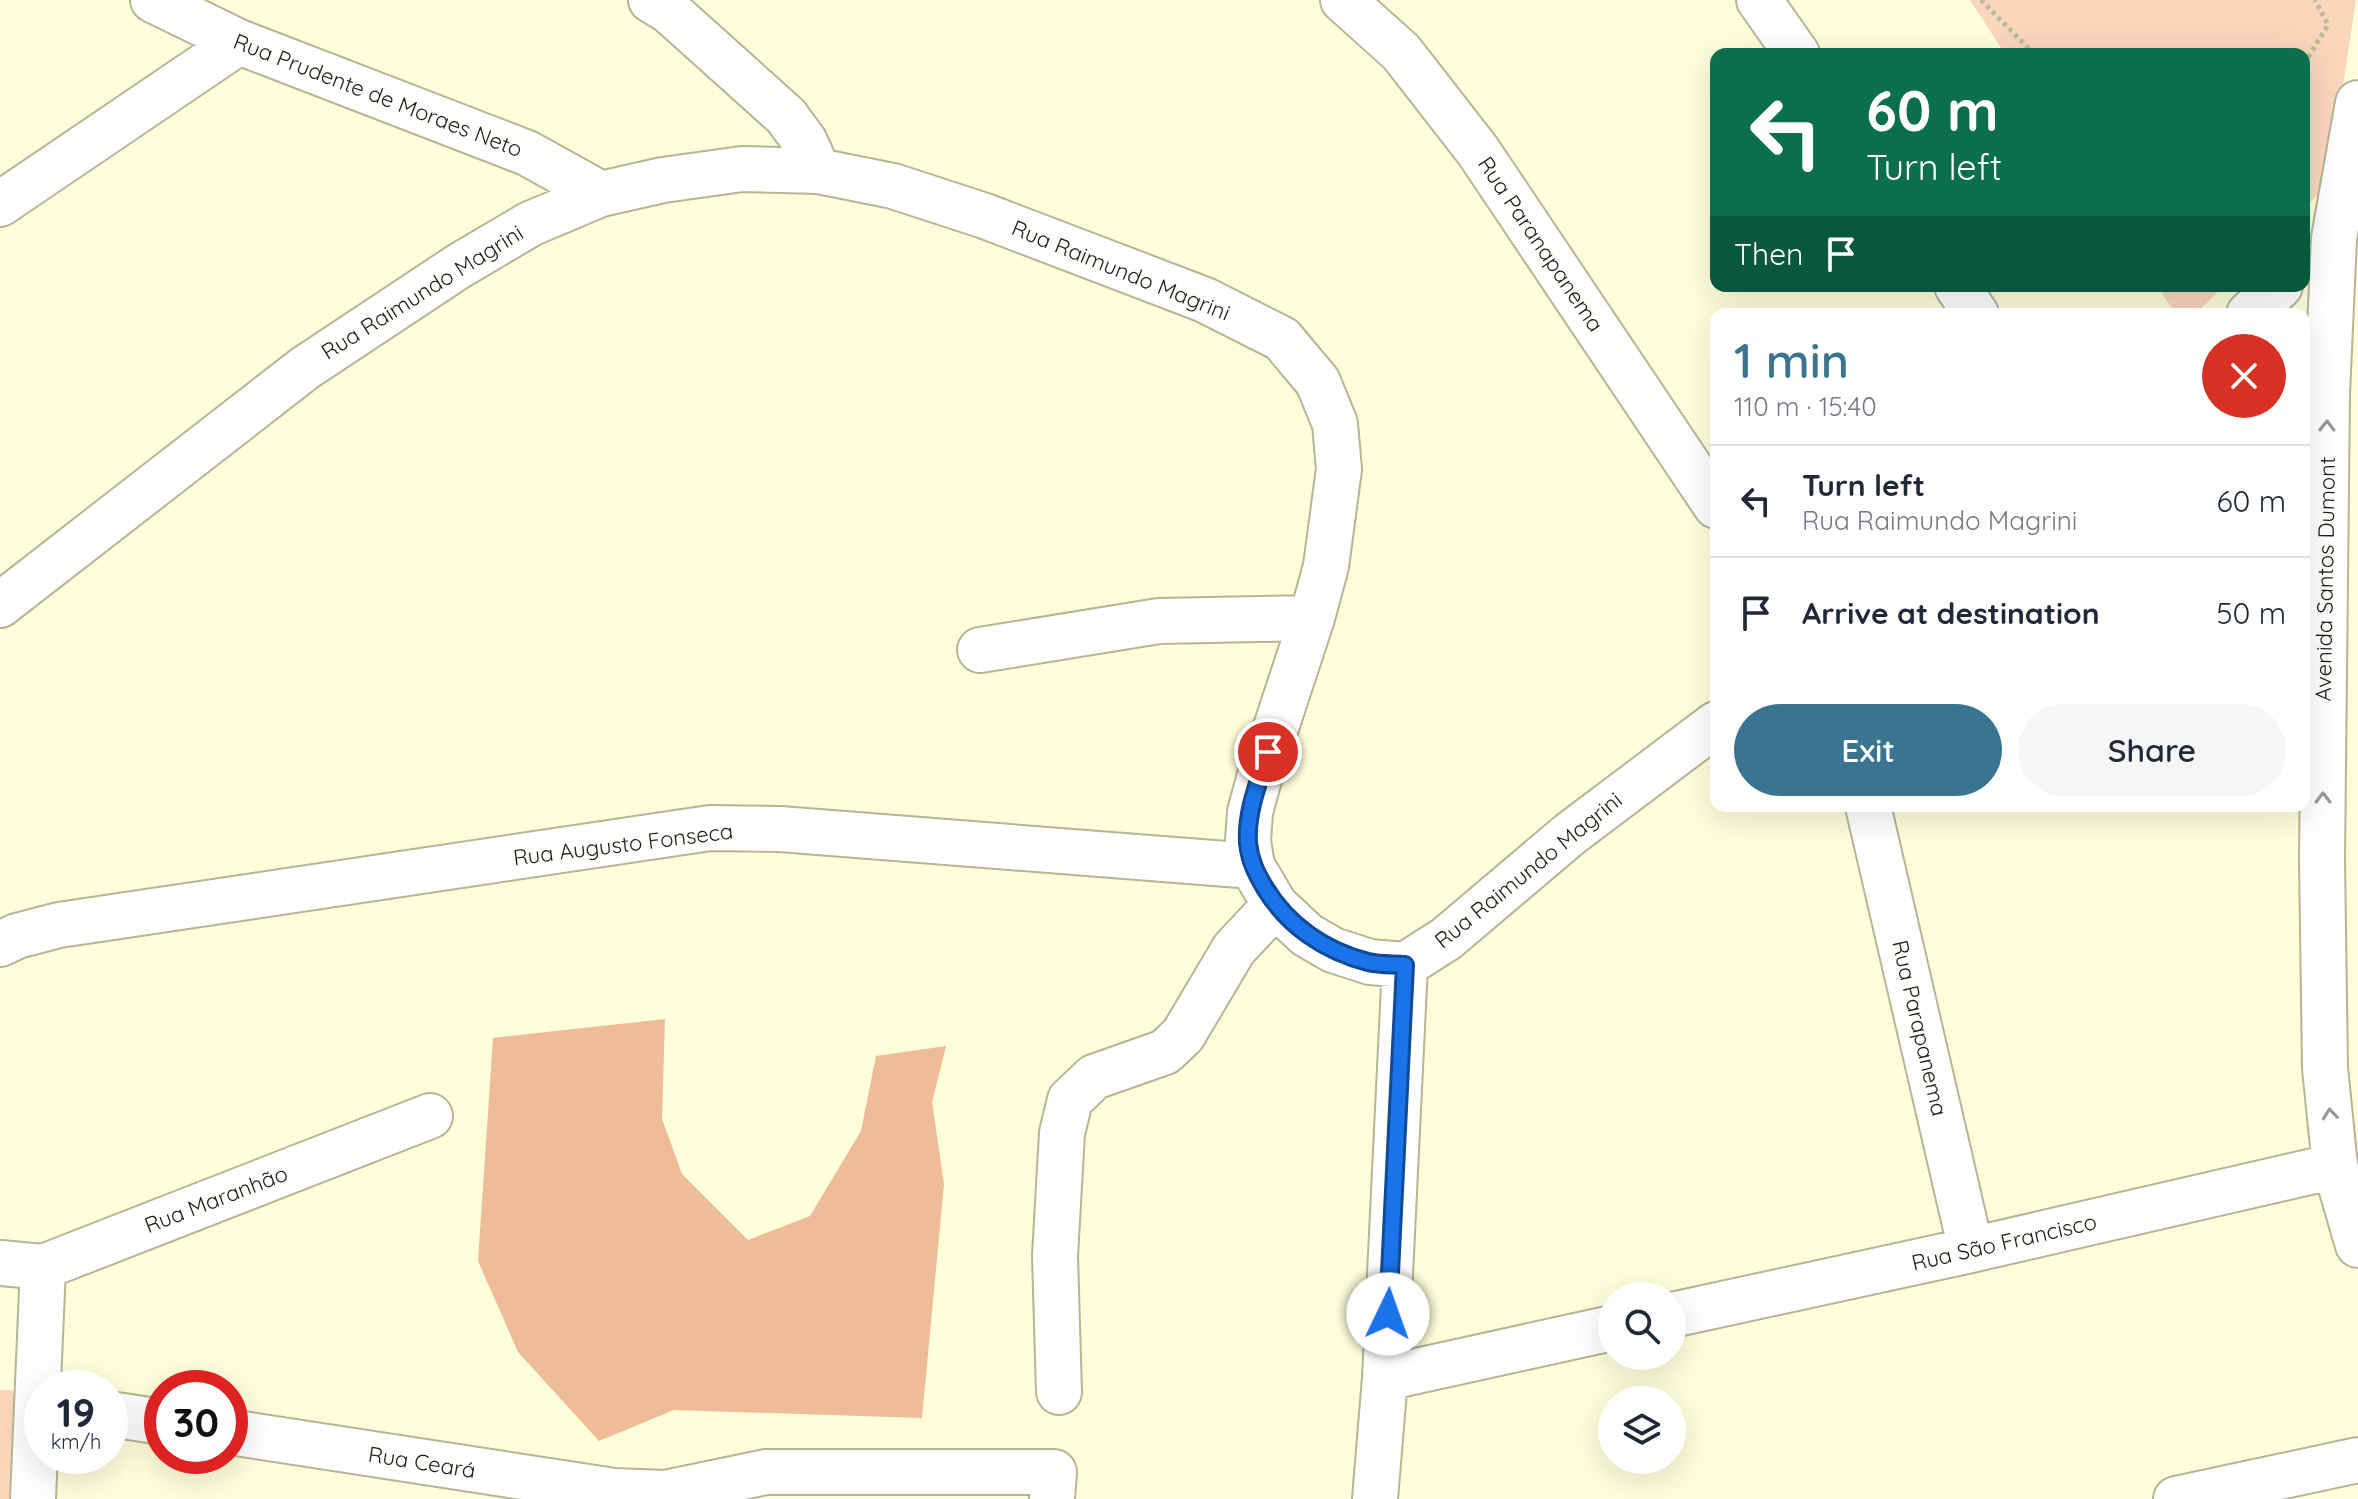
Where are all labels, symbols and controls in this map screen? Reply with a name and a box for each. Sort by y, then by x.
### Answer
street label: Rua Prudente de Moraes Neto [230,27,526,163]
text: 60 m [1866,75,1999,145]
icon: left [1734,80,1838,184]
text: Turn left [1866,144,2002,189]
street label: Rua Paranapanema [1472,151,1610,337]
street label: Rua Raimundo Magrini [1008,213,1234,327]
street label: Rua Raimundo Magrini [316,218,528,366]
icon: arrive [1819,232,1863,276]
text: Then [1734,235,1803,273]
text: 1 min [1734,330,1849,390]
button: close [2202,334,2286,418]
text: 110 m · 15:40 [1734,390,1877,423]
one-way arrow [2318,419,2336,432]
street label: Avenida Santos Dumont [2309,456,2341,702]
text: Turn left [1802,466,1925,504]
icon: left [1734,479,1778,523]
text: 60 m [2216,482,2286,520]
text: Rua Raimundo Magrini [1802,504,2077,537]
icon: arrive [1734,591,1778,635]
text: Arrive at destination [1802,594,2100,632]
text: 50 m [2216,594,2286,632]
button: Exit [1734,704,2002,796]
button: Share [2018,704,2286,796]
pin [1234,718,1302,786]
icon: arrive [1246,730,1290,774]
street label: Rua Raimundo Magrini [1429,786,1627,954]
one-way arrow [2314,791,2332,804]
street label: Rua Augusto Fonseca [511,817,735,871]
street label: Rua Parapanema [1886,937,1954,1119]
one-way arrow [2321,1107,2338,1120]
street label: Rua Maranhão [140,1159,292,1239]
street label: Rua São Francisco [1909,1207,2099,1277]
position arrow [1346,1272,1430,1356]
map controls [1598,1282,1686,1474]
button: search [1598,1282,1686,1370]
speed limit sign: 30 [144,1370,248,1474]
button: layers [1598,1386,1686,1474]
text: 19 [57,1387,95,1437]
text: km/h [51,1429,101,1454]
street label: Rua Ceará [366,1440,478,1484]

